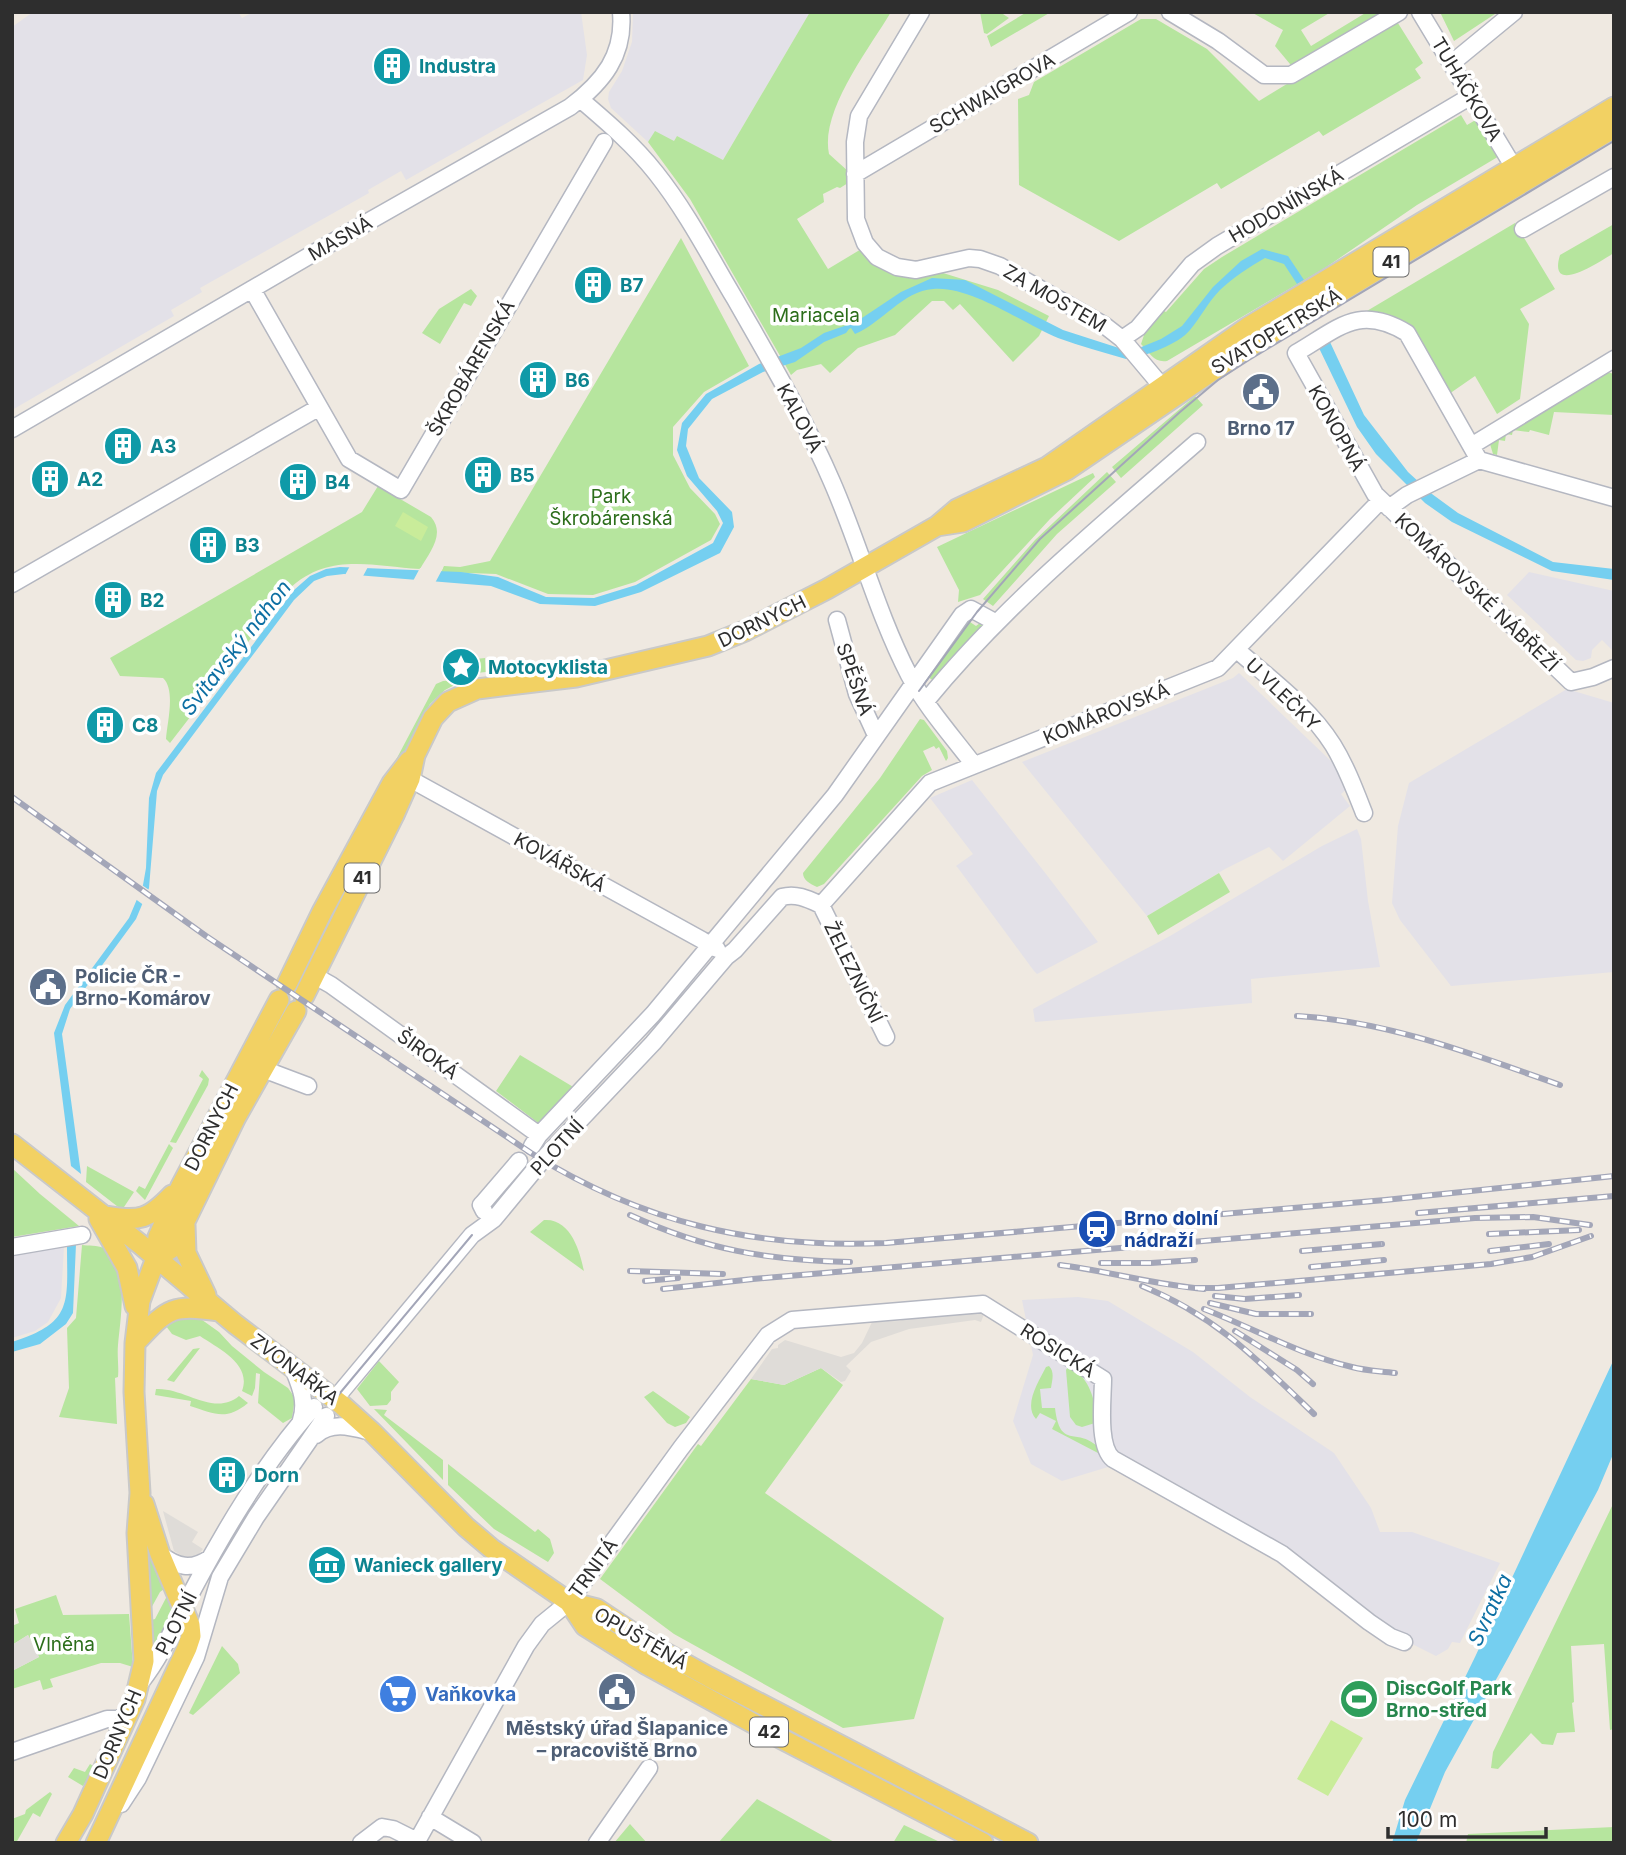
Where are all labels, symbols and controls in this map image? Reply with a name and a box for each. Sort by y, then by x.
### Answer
street label: TUHÁČKOVA [1426,32,1508,146]
building icon: Industra [371,45,413,87]
street label: SCHWAIGROVA [925,48,1059,139]
place label: Industra [419,55,496,78]
street label: HODONÍNSKÁ [1224,162,1348,248]
street label: MASNÁ [304,210,376,266]
road number: 41 [1374,248,1408,276]
street label: ZA MOSTEM [999,260,1110,337]
building icon: B7 [572,264,614,306]
place label: B7 [620,274,644,297]
street label: SVATOPETRSKÁ [1206,283,1346,379]
street label: ŠKROBÁRENSKÁ [422,296,520,440]
park label: Mariacela [772,304,860,327]
building icon: B6 [517,359,559,401]
place label: B6 [565,369,590,392]
public building icon: Brno 17 [1240,371,1282,413]
street label: KALOVÁ [772,379,828,457]
street label: KONOPNÁ [1303,381,1371,475]
place label: Brno 17 [1227,417,1295,440]
building icon: A3 [102,425,144,467]
place label: A3 [150,435,176,458]
building icon: B5 [462,454,504,496]
building icon: A2 [29,458,71,500]
building icon: B4 [277,461,319,503]
place label: B5 [510,464,535,487]
place label: A2 [77,468,103,491]
place label: B4 [325,471,350,494]
park label: Park Škrobárenská [549,485,673,530]
street label: KOMÁROVSKÉ NÁBŘEŽÍ [1390,507,1564,677]
building icon: B3 [187,524,229,566]
place label: B3 [235,534,260,557]
water label: Svitavský náhon [175,575,296,720]
building icon: B2 [92,579,134,621]
place label: B2 [140,589,165,612]
street label: DORNYCH [714,590,810,653]
street label: SPĚŠNÁ [831,639,879,719]
place icon: Motocyklista [440,646,482,688]
street label: U VLEČKY [1241,653,1325,735]
place label: Motocyklista [488,656,608,679]
street label: KOMÁROVSKÁ [1039,677,1173,749]
building icon: C8 [84,704,126,746]
place label: C8 [132,714,158,737]
street label: KOVÁŘSKÁ [510,827,610,897]
road number: 41 [344,864,380,892]
street label: ŽELEZNIČNÍ [819,917,889,1027]
place label: Policie ČR - Brno-Komárov [75,965,211,1010]
public building icon: Policie ČR - Brno-Komárov [27,966,69,1008]
street label: ŠIROKÁ [393,1024,463,1084]
street label: DORNYCH [180,1080,243,1175]
street label: PLOTNÍ [525,1114,589,1180]
place label: Brno dolní nádraží [1124,1207,1219,1252]
station icon: Brno dolní nádraží [1076,1208,1118,1250]
street label: ROSICKÁ [1016,1318,1100,1382]
street label: ZVONAŘKA [246,1329,343,1410]
building icon: Dorn [206,1454,248,1496]
place label: Dorn [254,1464,299,1487]
street label: TRNITÁ [563,1534,623,1602]
museum icon: Wanieck gallery [306,1544,348,1586]
place label: Wanieck gallery [354,1554,503,1577]
water label: Svratka [1462,1570,1517,1650]
street label: PLOTNÍ [150,1587,202,1659]
street label: OPUŠTĚNÁ [590,1602,692,1674]
park label: Vlněna [33,1633,95,1656]
public building icon: Městský úřad Šlapanice – pracoviště Brno [596,1671,638,1713]
supermarket icon: Vaňkovka [377,1673,419,1715]
place label: DiscGolf Park Brno-střed [1386,1677,1512,1722]
sports icon: DiscGolf Park Brno-střed [1338,1678,1380,1720]
place label: Vaňkovka [425,1683,516,1706]
street label: DORNYCH [88,1686,147,1782]
place label: Městský úřad Šlapanice – pracoviště Brno [506,1717,728,1762]
road number: 42 [750,1717,788,1746]
scale bar [1388,1796,1546,1840]
text: 100 m [1398,1807,1457,1832]

